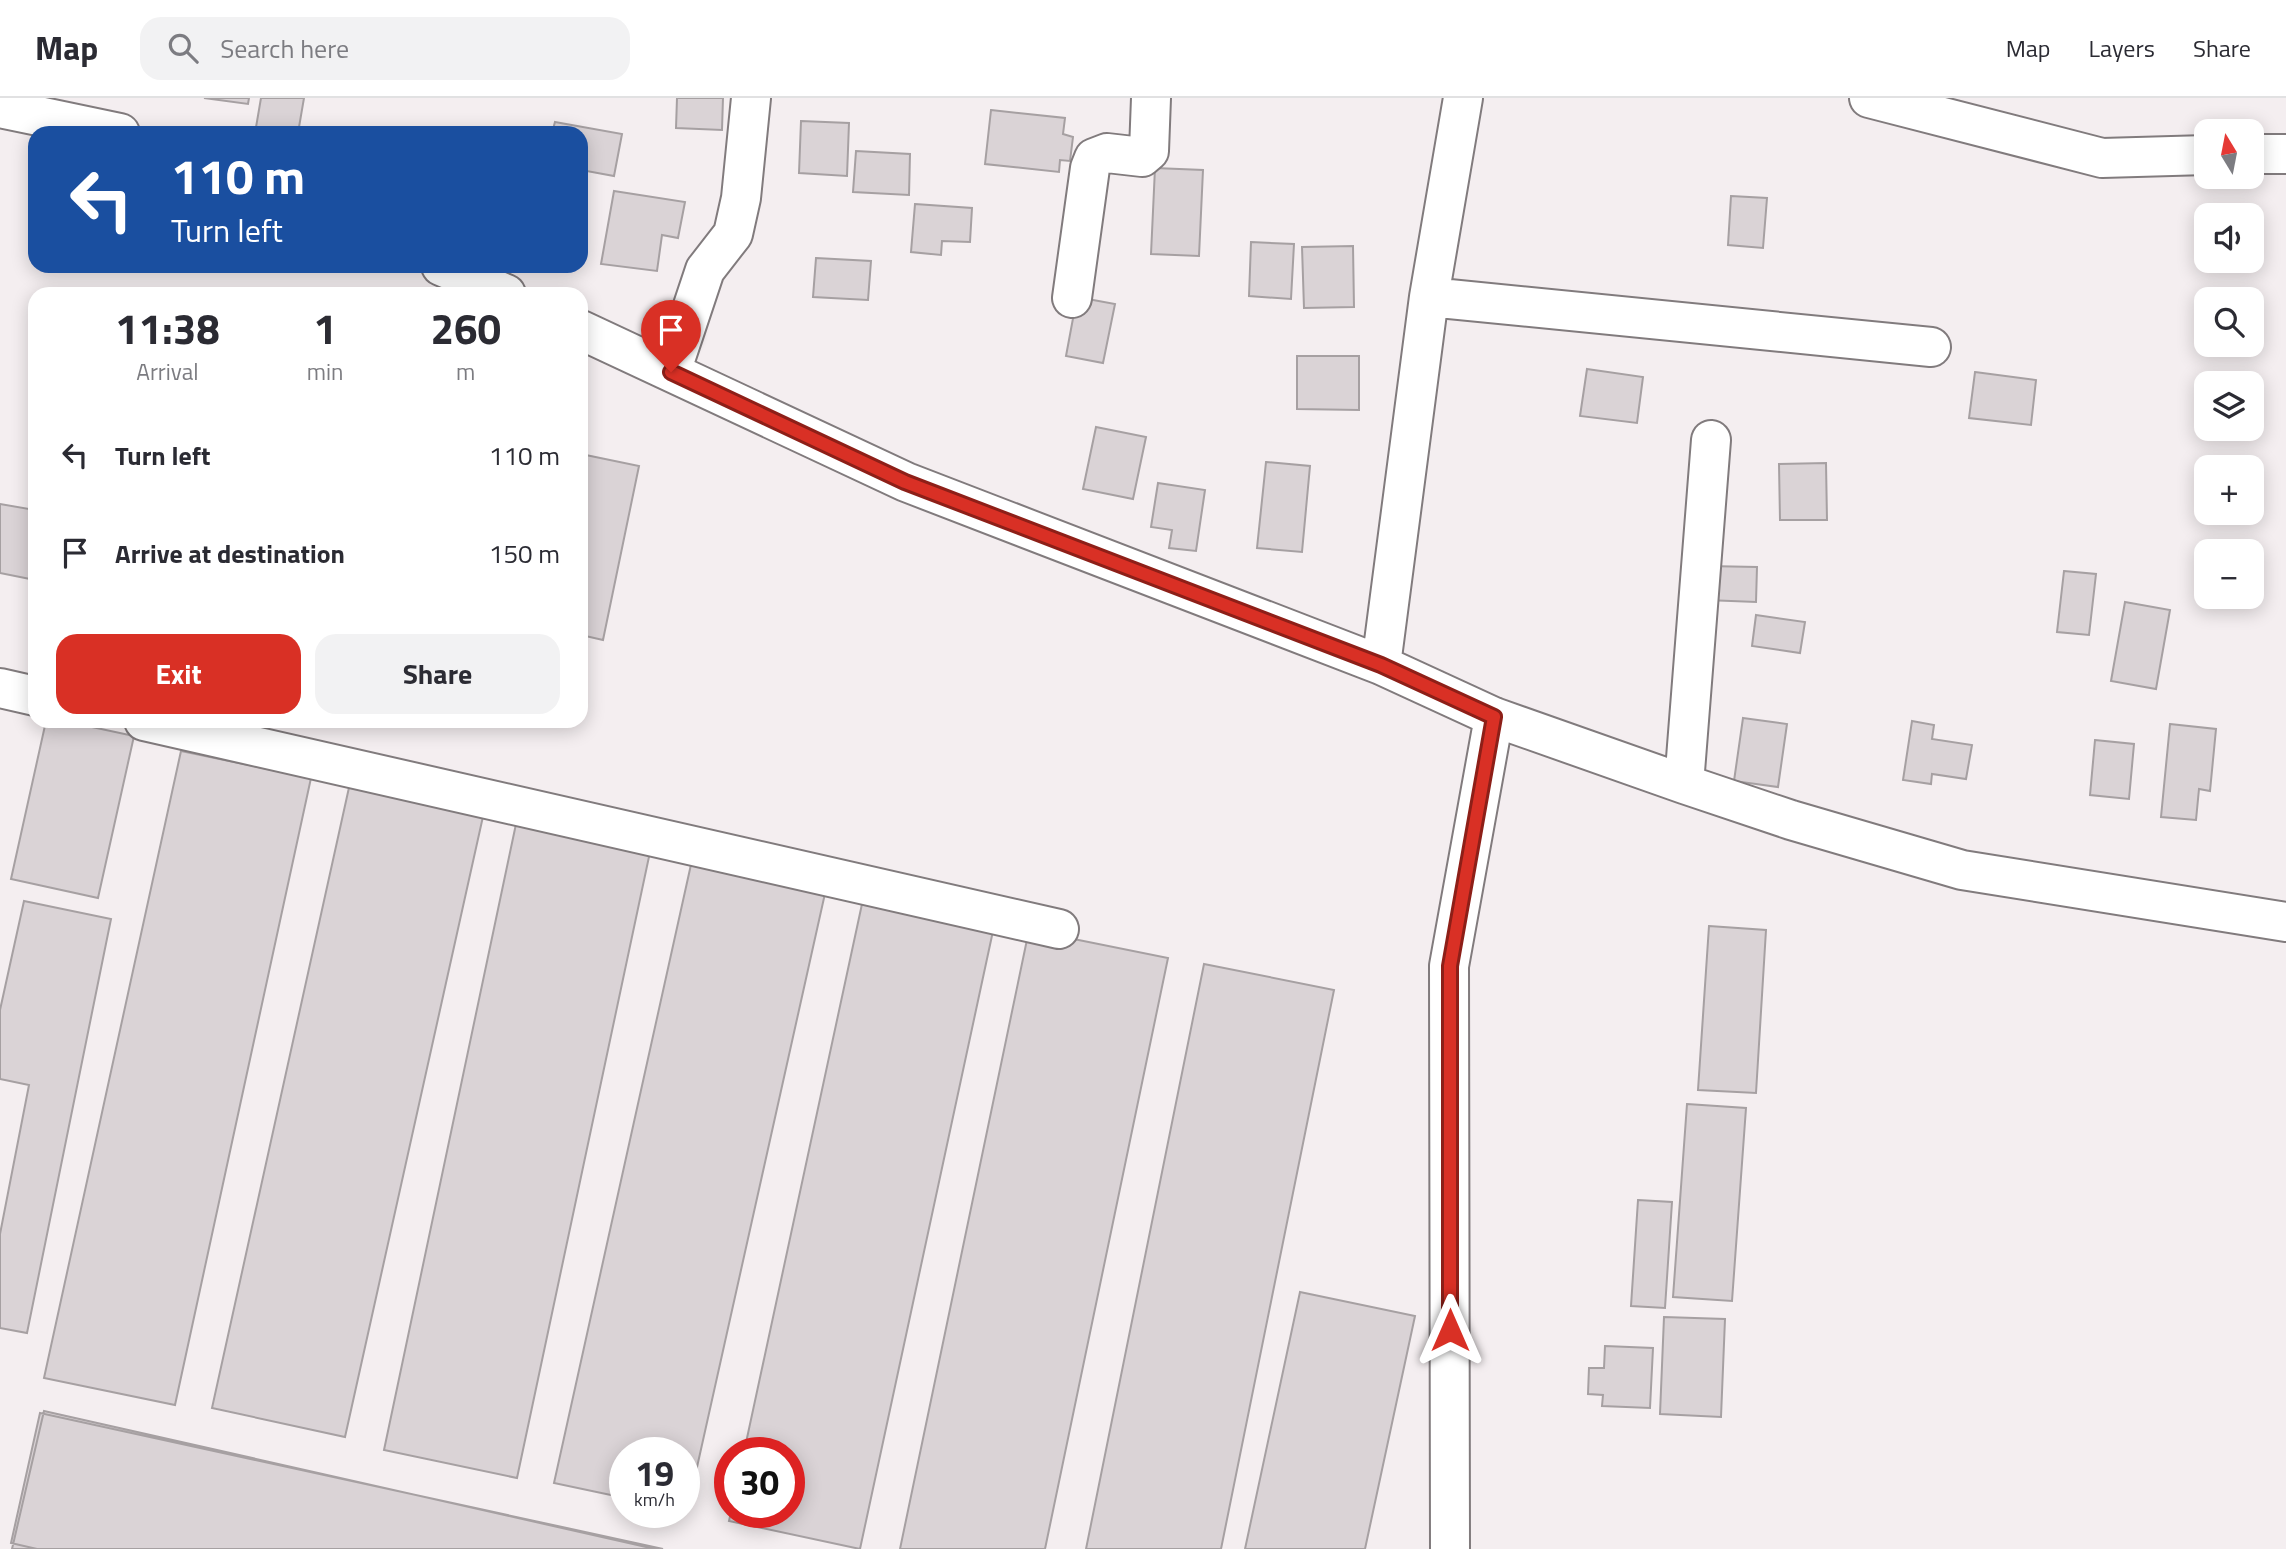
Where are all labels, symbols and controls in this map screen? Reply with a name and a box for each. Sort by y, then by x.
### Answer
search box [140,17,630,80]
text: Map [35,23,98,73]
icon: search [164,29,202,67]
text: Search here [220,29,349,68]
text: Map [2006,30,2051,66]
text: Layers [2089,30,2155,66]
text: Share [2193,30,2251,66]
north arrow [2194,119,2264,189]
map controls [2194,119,2264,609]
text: 110 m [171,138,305,213]
icon: left [56,154,147,245]
button: sound [2194,203,2264,273]
text: Turn left [171,206,283,254]
button: search [2194,287,2264,357]
text: 11:38 [115,296,220,360]
text: 1 [313,296,337,360]
text: 260 [430,296,501,360]
pin [641,300,701,372]
icon: arrive [652,311,690,349]
text: Arrival [136,354,199,389]
text: min [307,354,343,389]
text: m [456,354,475,389]
button: layers [2194,371,2264,441]
icon: left [56,436,94,474]
text: Turn left [115,436,210,475]
text: 110 m [489,436,560,475]
button: + [2194,455,2264,525]
icon: arrive [56,534,94,572]
text: Arrive at destination [115,534,345,573]
text: 150 m [489,534,560,573]
button: − [2194,539,2264,609]
button: Exit [56,634,301,714]
button: Share [315,634,560,714]
position arrow [1413,1293,1487,1367]
speed limit sign: 30 [714,1437,805,1528]
text: 19 [635,1446,674,1500]
text: km/h [634,1486,675,1513]

